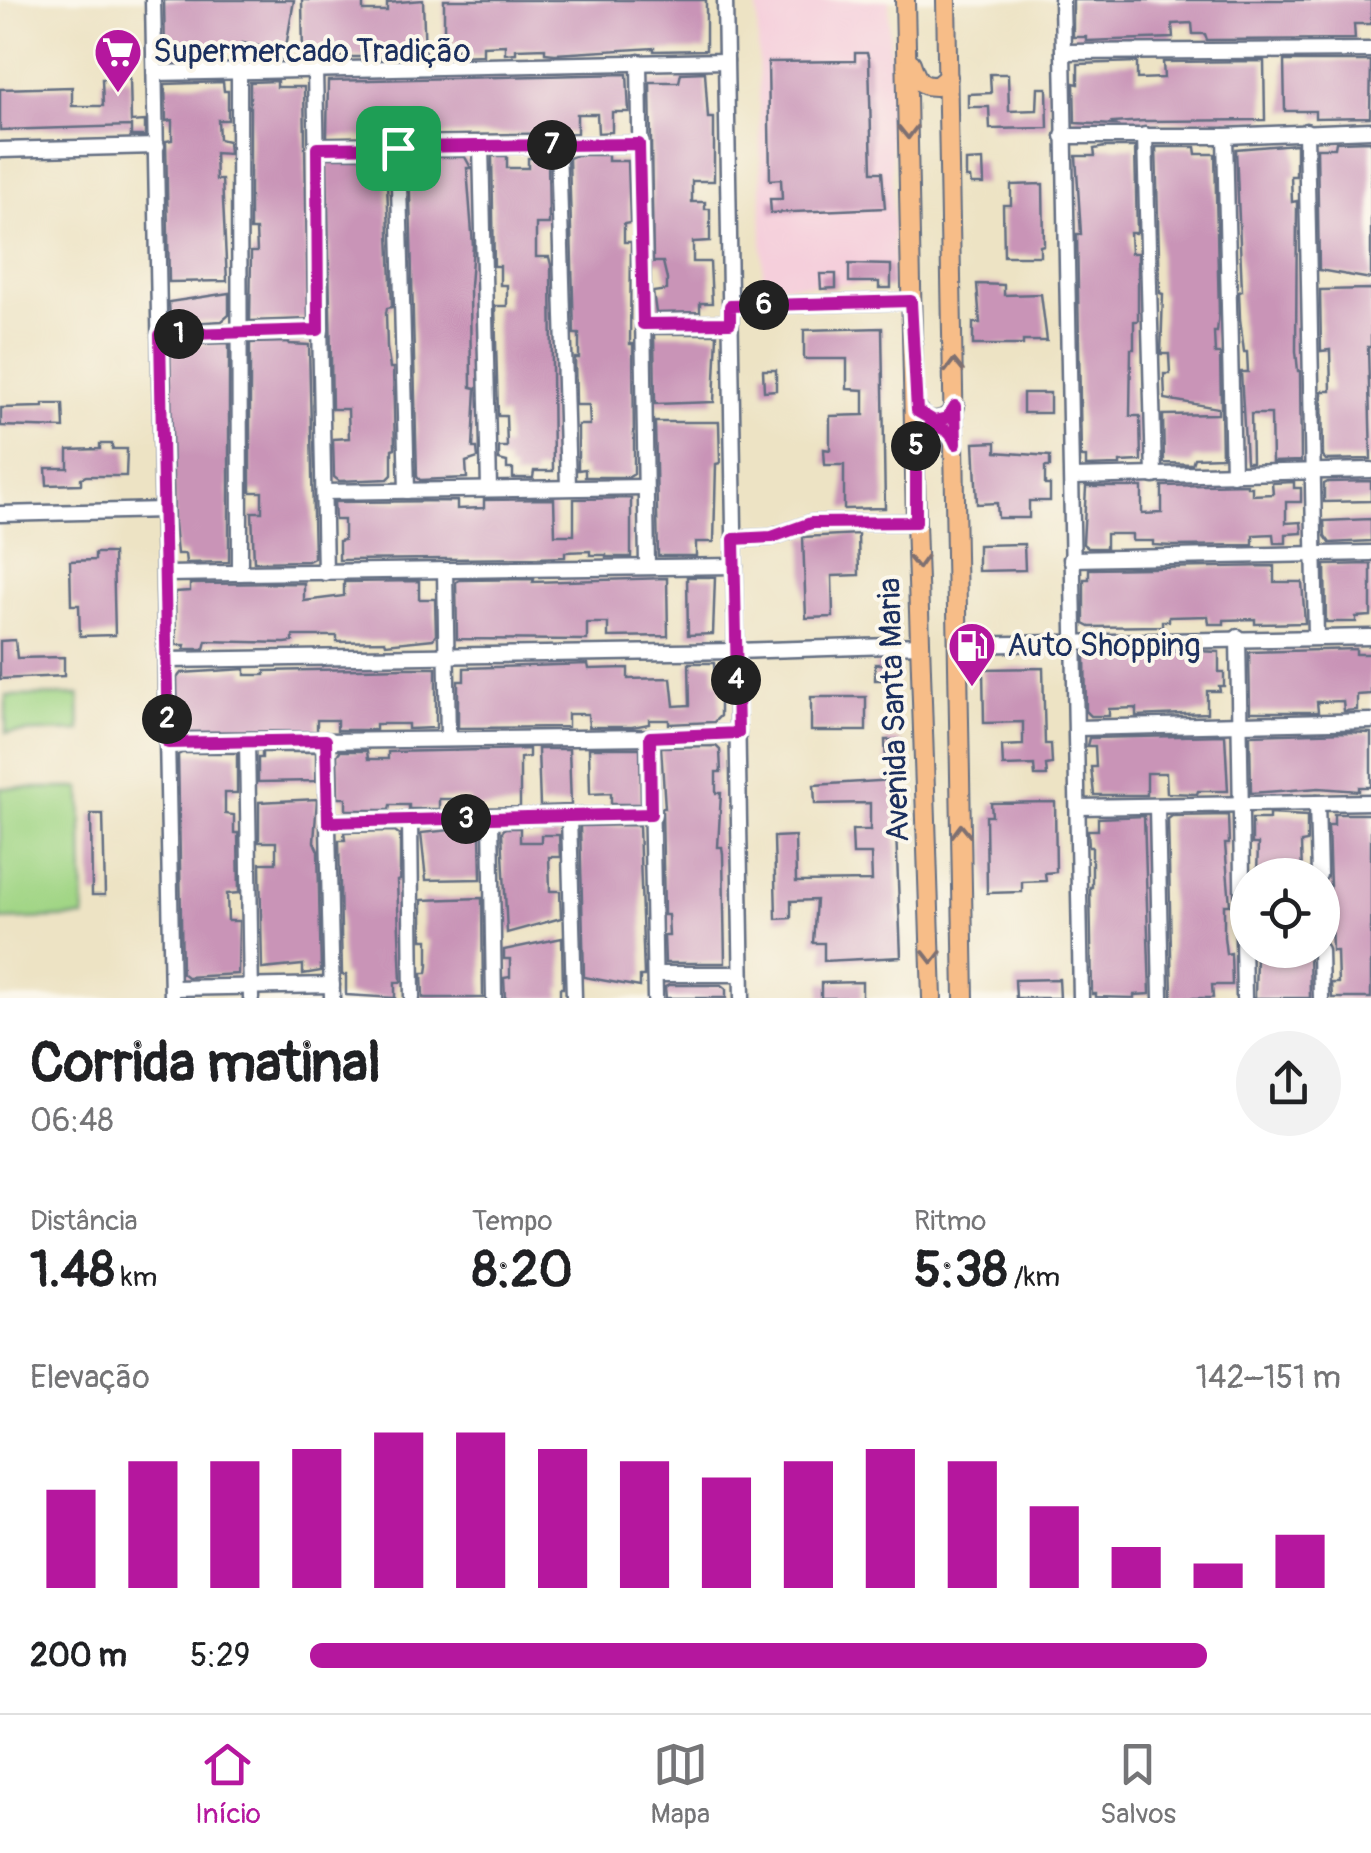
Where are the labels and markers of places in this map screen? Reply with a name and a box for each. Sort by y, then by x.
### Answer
supermarket icon: Supermercado Tradição [92,26,144,94]
place label: Supermercado Tradição [153,32,471,72]
pin [356,106,441,191]
pin: 7 [527,120,577,170]
pin: 6 [739,280,789,330]
pin: 1 [154,309,204,359]
pin: 5 [891,421,941,471]
fuel station icon: Auto Shopping [946,620,998,688]
place label: Auto Shopping [1007,626,1201,666]
pin: 4 [711,655,761,705]
pin: 2 [142,694,192,744]
pin: 3 [441,794,491,844]

